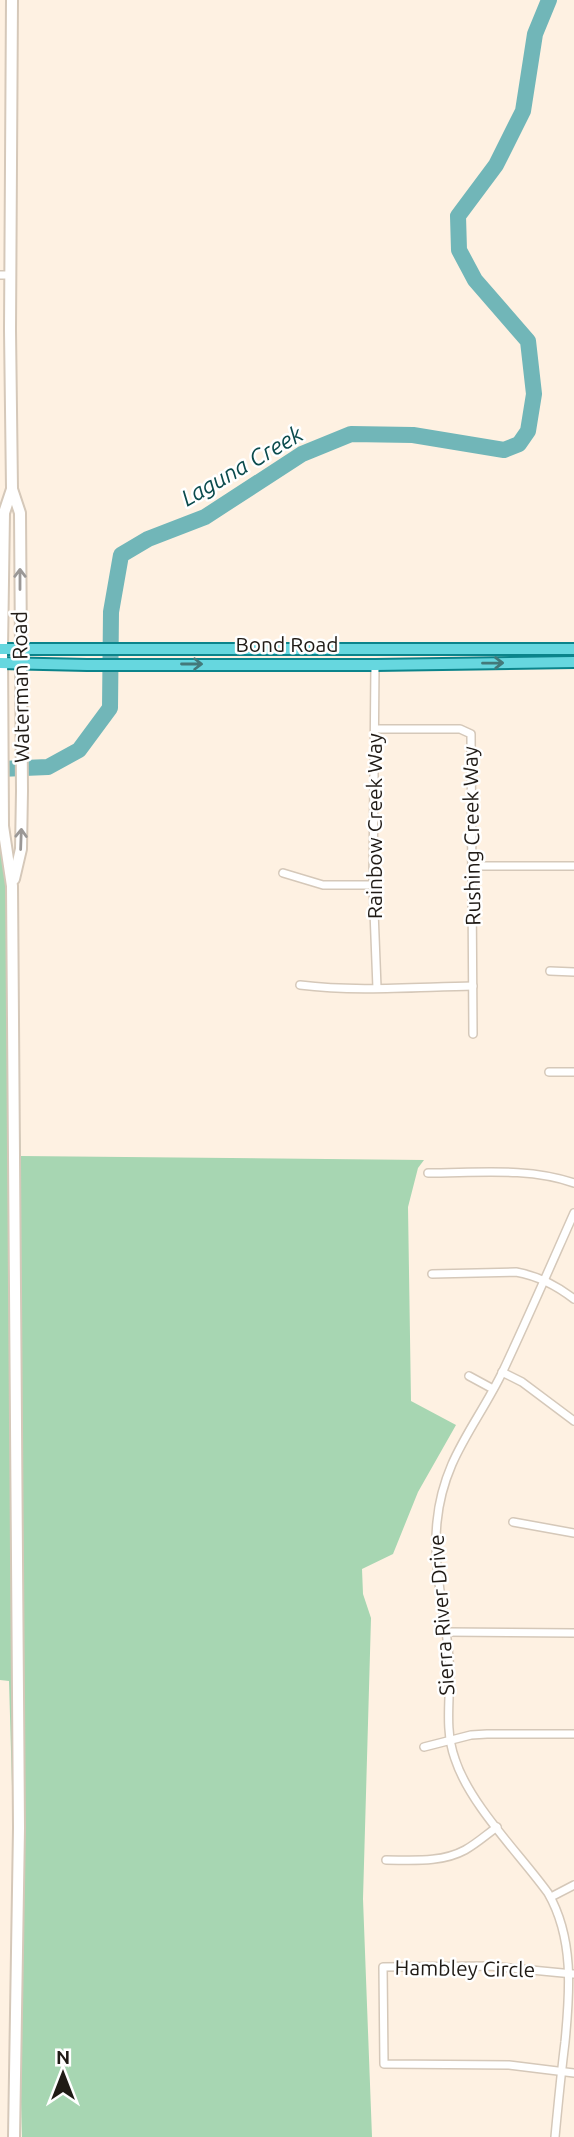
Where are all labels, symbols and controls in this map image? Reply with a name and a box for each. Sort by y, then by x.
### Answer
water label: Laguna Creek [176,421,307,510]
one-way arrow [13,568,27,591]
street label: Waterman Road [7,611,33,763]
street label: Bond Road [235,632,339,656]
one-way arrow [481,656,504,670]
one-way arrow [180,657,203,671]
street label: Rainbow Creek Way [362,733,386,919]
street label: Rushing Creek Way [457,746,485,926]
one-way arrow [14,827,27,850]
street label: Sierra River Drive [423,1534,459,1696]
street label: Hambley Circle [394,1955,536,1981]
north arrow [28,2039,98,2109]
text: N [56,2046,70,2068]

